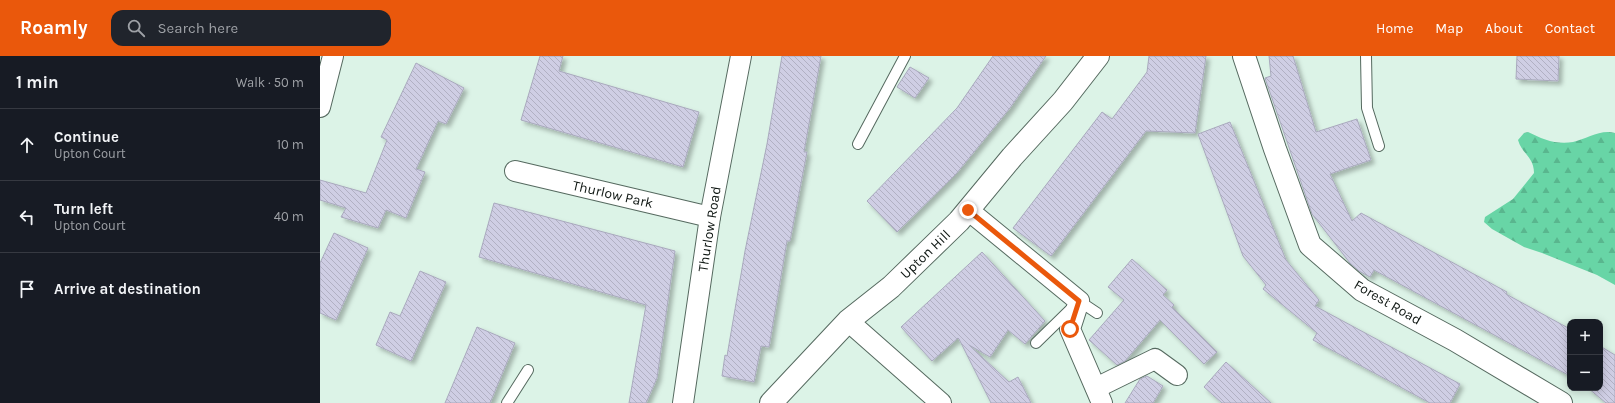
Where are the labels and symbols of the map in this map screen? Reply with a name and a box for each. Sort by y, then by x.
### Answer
street label: Thurlow Park [571,177,655,212]
street label: Thurlow Road [694,185,725,273]
route end [959,201,977,219]
street label: Upton Hill [897,226,954,282]
street label: Forest Road [1351,276,1424,329]
route start [1061,320,1079,338]

